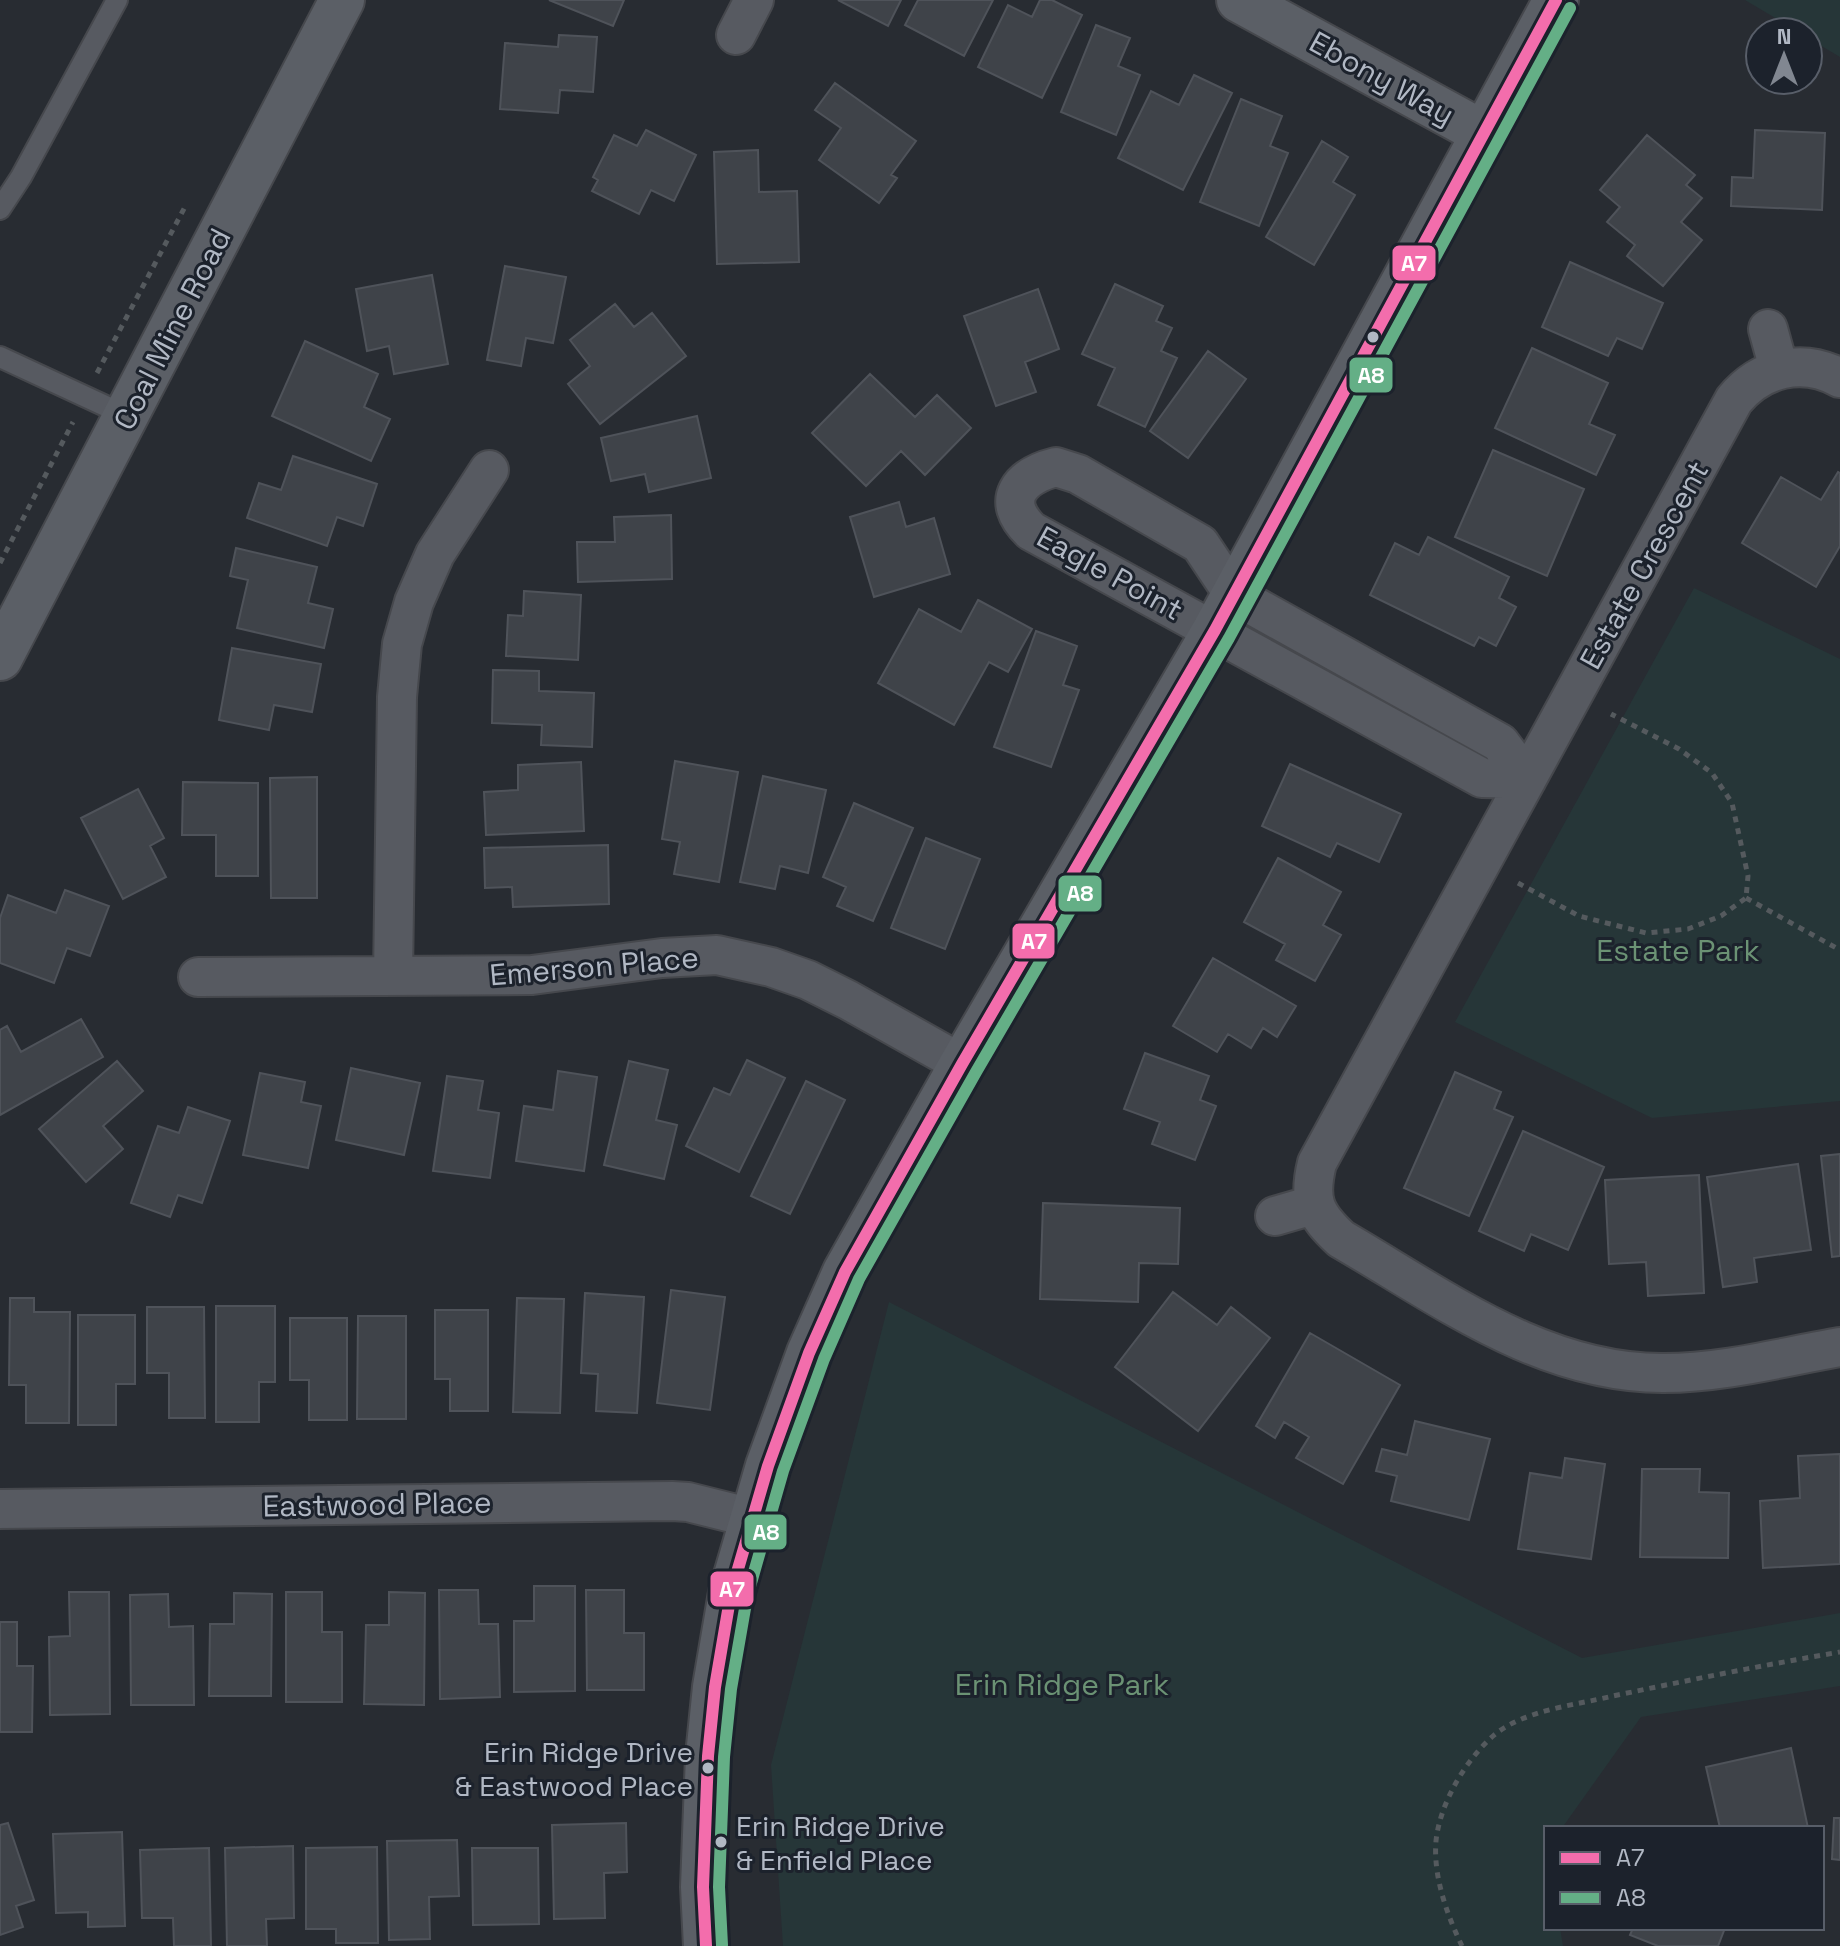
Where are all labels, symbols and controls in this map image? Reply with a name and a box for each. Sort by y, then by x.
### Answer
north arrow [1744,16,1824,96]
street label: Ebony Way [1303,22,1461,134]
text: N [1777,22,1791,50]
street label: Coal Mine Road [104,222,240,436]
line badge: A7 [1391,244,1437,282]
text: A7 [1401,249,1427,277]
unlabelled marker [1365,329,1381,345]
line badge: A8 [1348,356,1394,394]
text: A8 [1357,361,1385,389]
street label: Estate Crescent [1571,454,1717,676]
street label: Eagle Point [1030,517,1190,629]
line badge: A8 [1057,874,1103,913]
text: A8 [1066,879,1094,907]
line badge: A7 [1011,922,1056,960]
text: A7 [1021,927,1047,955]
park label: Estate Park [1596,931,1760,970]
street label: Emerson Place [488,937,700,995]
street label: Eastwood Place [262,1483,492,1525]
line badge: A8 [743,1513,788,1551]
text: A8 [752,1518,780,1546]
line badge: A7 [709,1570,755,1608]
text: A7 [719,1575,745,1603]
park label: Erin Ridge Park [955,1665,1169,1704]
place label: Erin Ridge Drive & Eastwood Place [455,1734,693,1804]
marker: Erin Ridge Drive & Eastwood Place [700,1760,716,1776]
place label: Erin Ridge Drive & Enfield Place [736,1808,945,1878]
legend [1544,1826,1824,1930]
marker: Erin Ridge Drive & Enfield Place [713,1834,729,1850]
text: A7 [1616,1842,1645,1873]
text: A8 [1616,1882,1646,1913]

